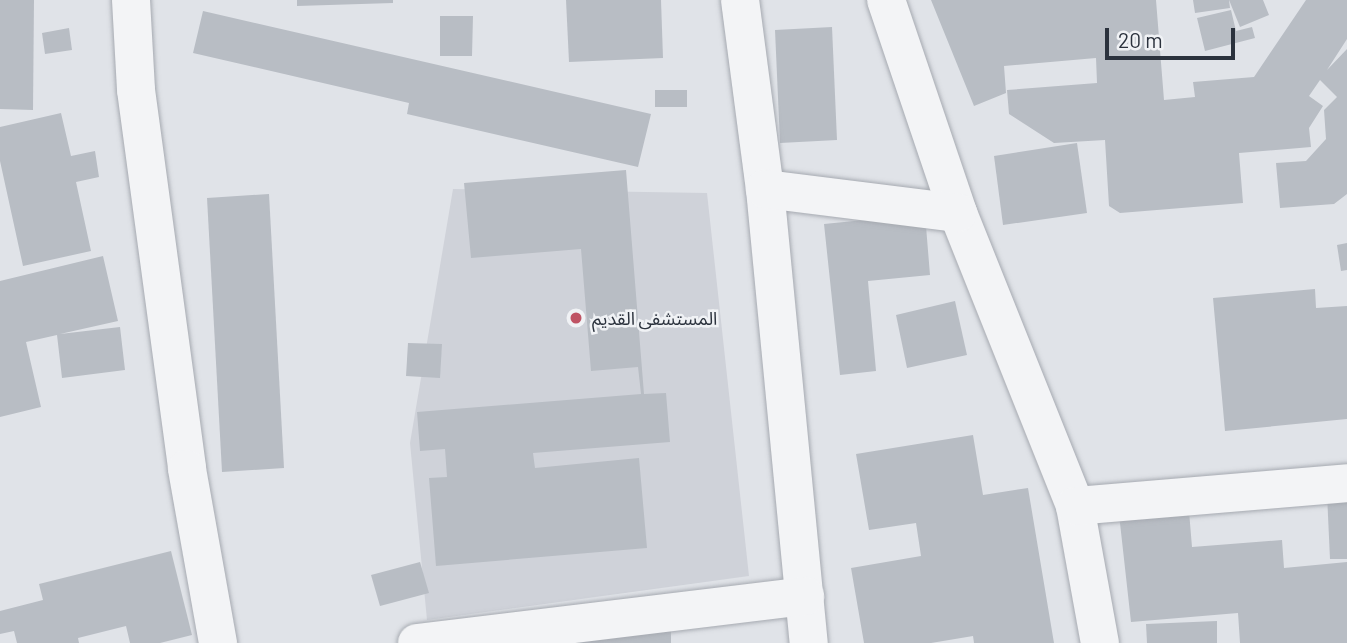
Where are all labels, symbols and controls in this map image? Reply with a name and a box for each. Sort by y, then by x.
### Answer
scale bar [1109,14,1238,58]
text: 20 m [1118,27,1163,52]
place label: المستشفى القديم [592,307,717,329]
marker: المستشفى القديم [566,308,586,328]

